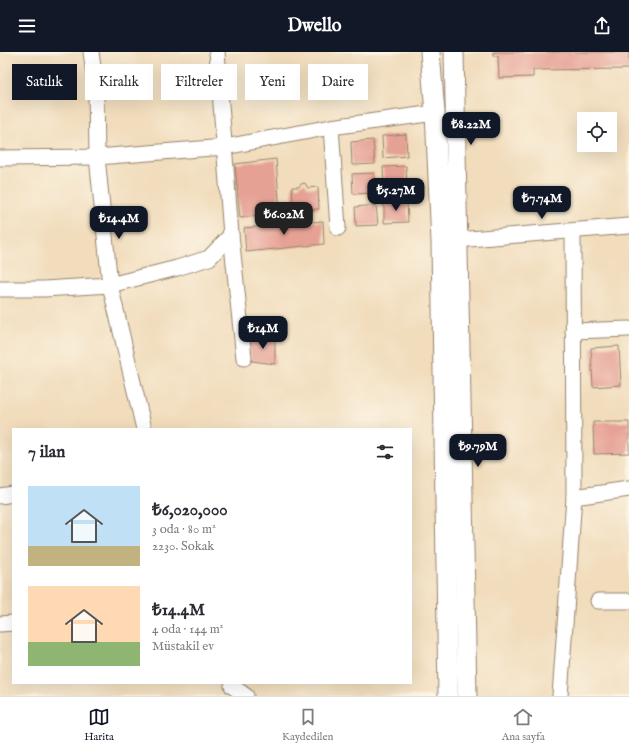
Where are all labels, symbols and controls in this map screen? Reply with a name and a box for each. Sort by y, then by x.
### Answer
icon: menu [16,15,38,37]
text: Dwello [288,15,341,38]
icon: share [591,15,613,37]
chip: Satılık [12,64,77,100]
chip: Kiralık [85,64,153,100]
chip: Filtreler [161,64,237,100]
chip: Yeni [245,64,300,100]
chip: Daire [308,64,368,100]
pin: ₺8.22M [438,112,504,146]
map controls [577,112,617,152]
button: locate [577,112,617,152]
text: ₺8.22M [451,116,491,133]
pin: ₺5.27M [363,178,429,212]
text: ₺5.27M [376,182,416,199]
pin: ₺7.74M [509,186,575,220]
text: ₺7.74M [522,190,562,207]
pin: ₺6.02M [251,202,317,236]
pin: ₺14.4M [86,206,152,240]
text: ₺6.02M [264,206,304,223]
text: ₺14.4M [99,210,139,227]
pin: ₺14M [239,316,287,350]
text: ₺14M [248,320,278,337]
pin: ₺9.79M [445,434,511,468]
text: ₺9.79M [458,438,498,455]
icon: filters [374,441,396,463]
text: 7 ilan [28,442,65,463]
text: ₺6,020,000 [152,500,228,521]
icon: home [60,502,108,550]
text: 3 oda · 80 m² [152,521,216,538]
text: 2230. Sokak [152,538,214,555]
text: ₺14.4M [152,600,205,621]
icon: home [60,602,108,650]
text: 4 oda · 144 m² [152,621,223,638]
text: Müstakil ev [152,638,214,655]
tab: Harita [84,706,114,744]
tab: Kaydedilen [282,706,333,744]
tab: Ana sayfa [502,706,545,744]

